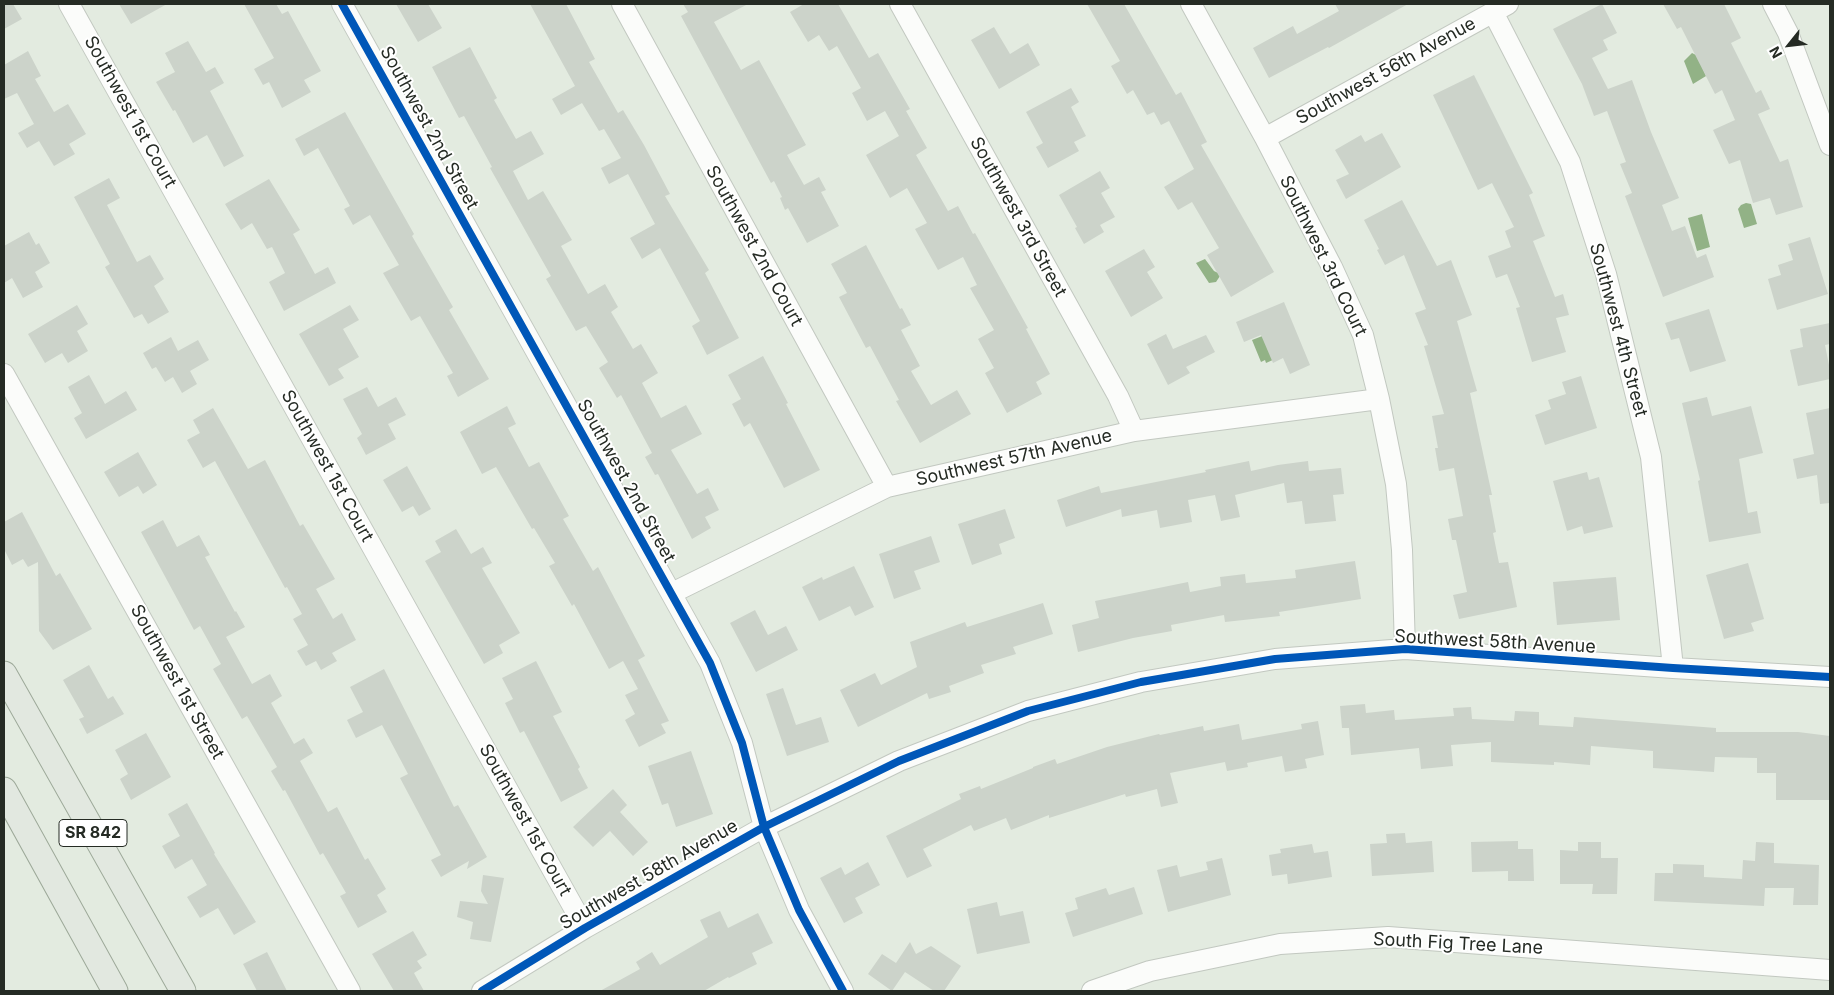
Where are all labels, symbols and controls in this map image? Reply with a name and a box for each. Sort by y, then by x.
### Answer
street label: Southwest 56th Avenue [1293,13,1479,129]
north arrow [1764,20,1814,70]
street label: Southwest 1st Court [79,32,181,192]
street label: Southwest 2nd Street [375,43,483,213]
text: N [1765,44,1785,61]
street label: Southwest 3rd Street [965,133,1071,301]
street label: Southwest 2nd Court [701,162,807,330]
street label: Southwest 3rd Court [1275,172,1371,340]
street label: Southwest 4th Street [1584,241,1652,419]
street label: Southwest 1st Court [276,386,378,546]
street label: Southwest 2nd Street [572,396,680,566]
street label: Southwest 57th Avenue [914,425,1114,491]
street label: Southwest 1st Street [126,601,228,763]
street label: Southwest 58th Avenue [1394,626,1596,658]
street label: Southwest 1st Court [474,740,576,900]
street label: Southwest 58th Avenue [556,815,742,935]
road number: SR 842 [59,820,127,846]
street label: South Fig Tree Lane [1372,929,1544,959]

